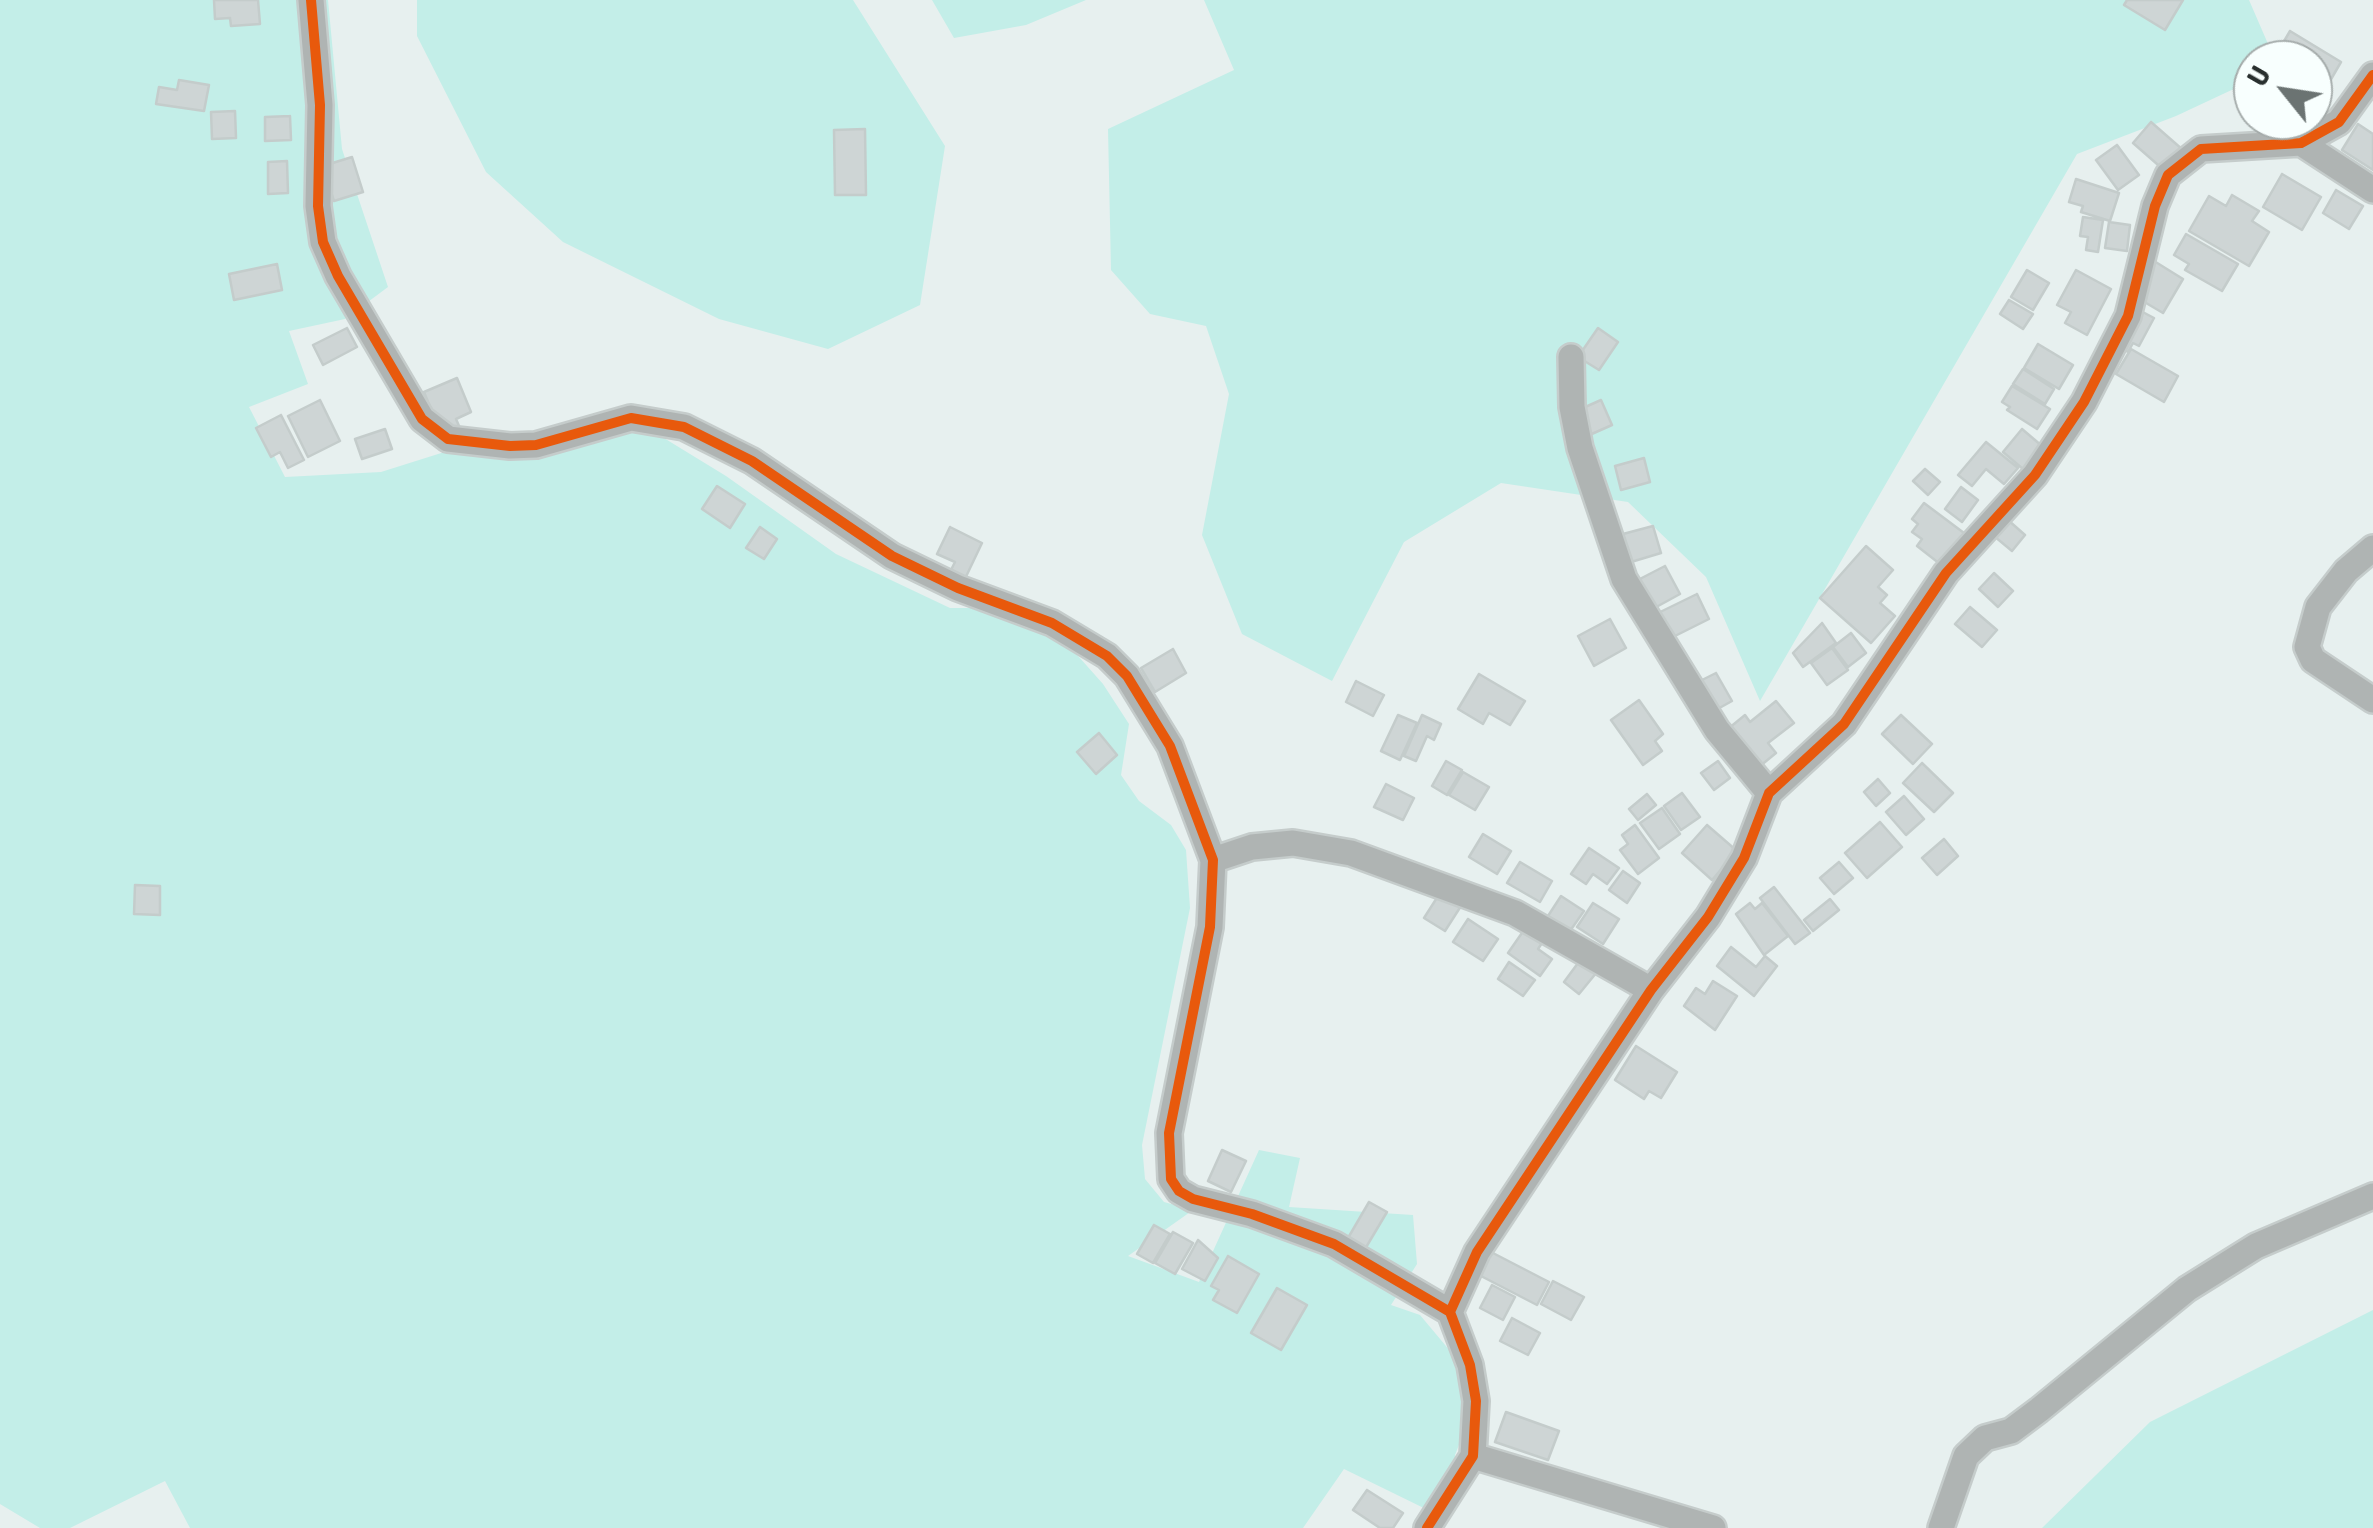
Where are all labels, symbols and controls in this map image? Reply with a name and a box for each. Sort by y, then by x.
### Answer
north arrow [2233,40,2333,140]
text: U [2241,61,2277,91]

